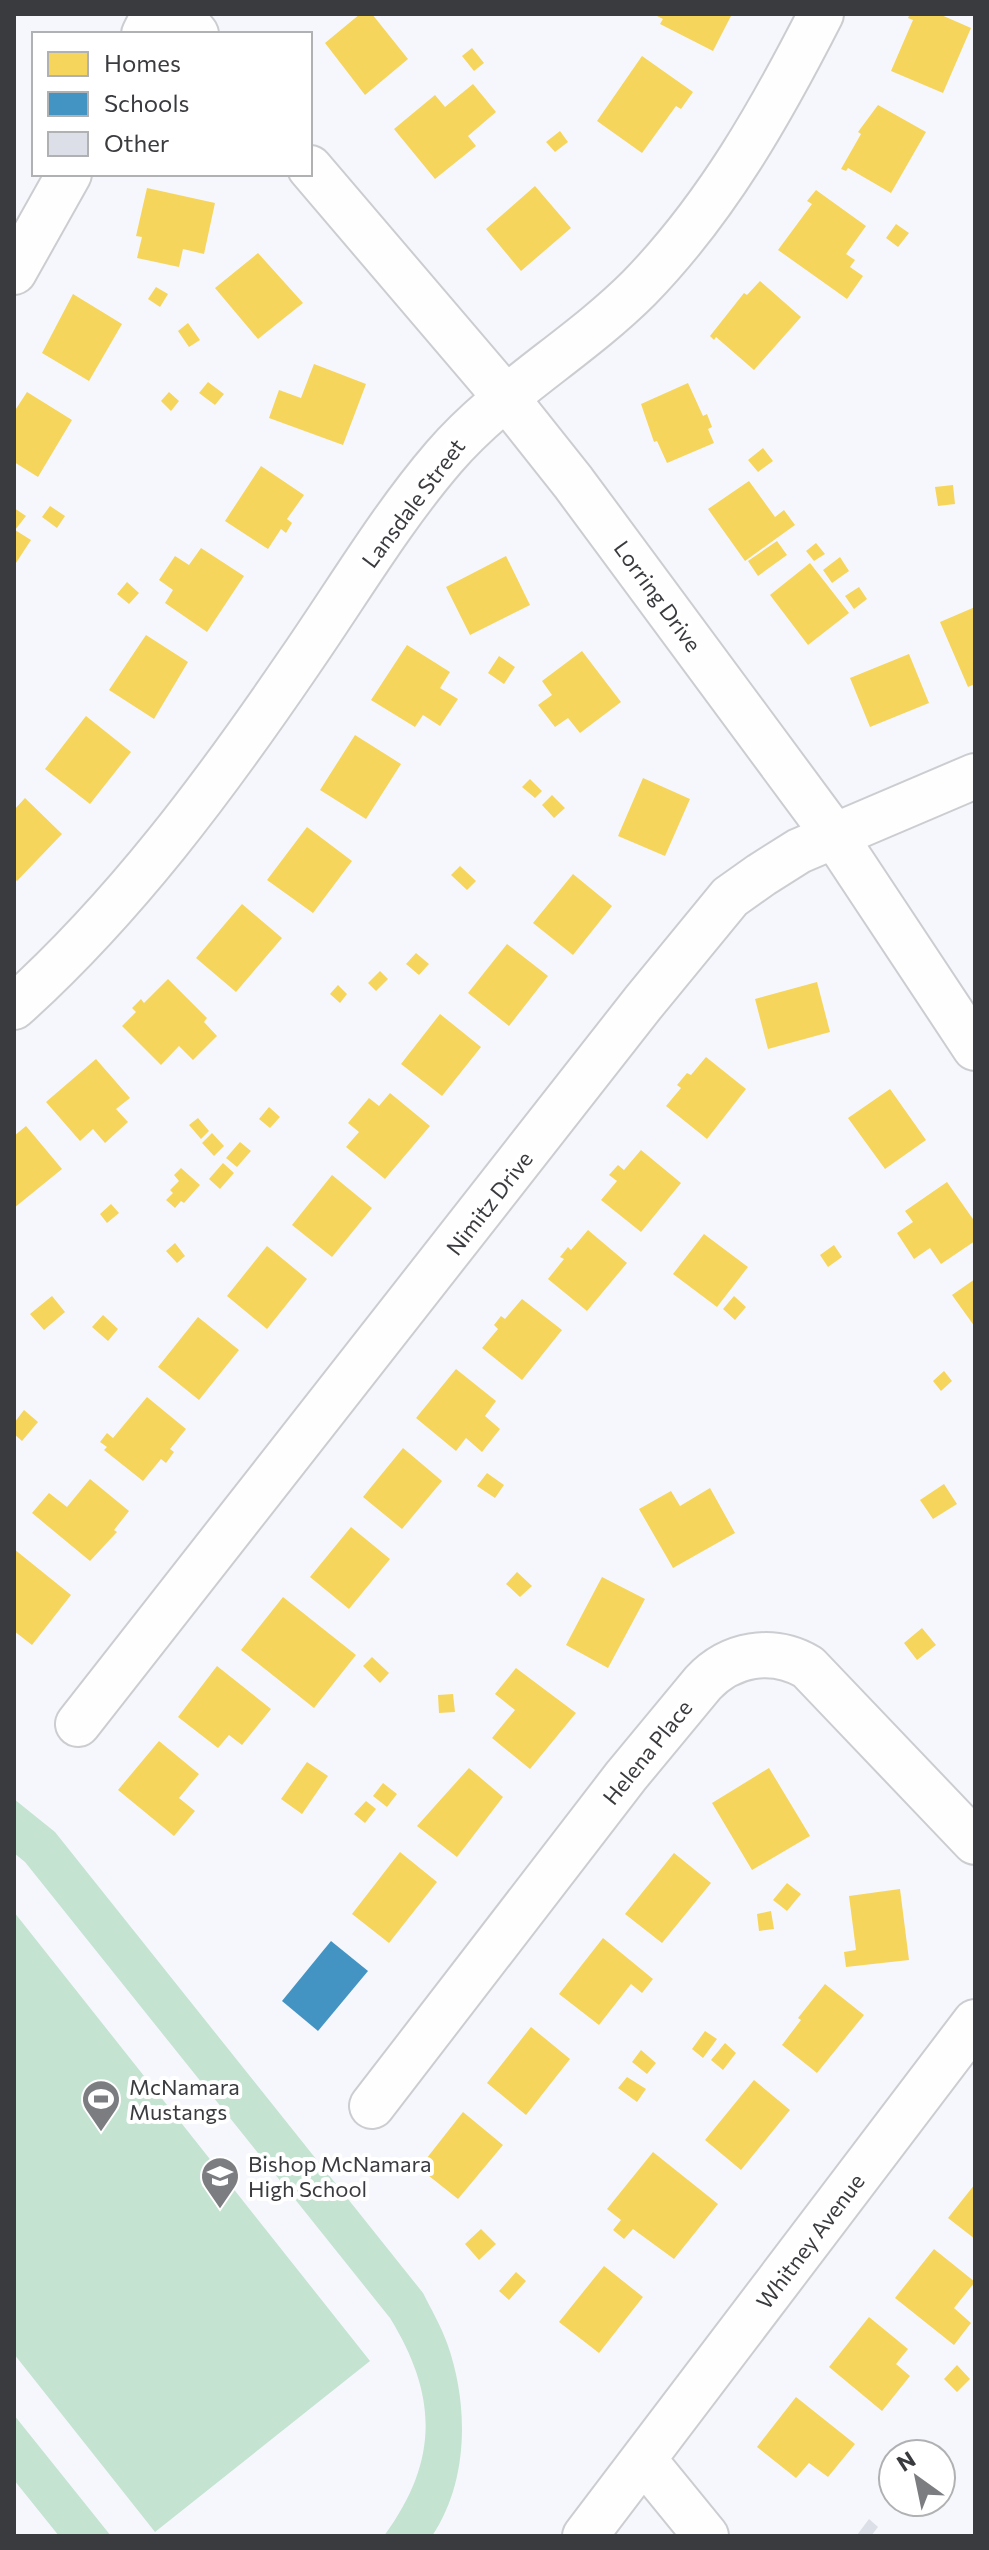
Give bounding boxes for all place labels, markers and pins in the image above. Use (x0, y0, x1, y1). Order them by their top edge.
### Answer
place label: McNamara Mustangs (129, 2073, 240, 2125)
sports icon: McNamara Mustangs (80, 2078, 122, 2133)
place label: Bishop McNamara High School (248, 2150, 432, 2202)
school or university icon: Bishop McNamara High School (199, 2155, 241, 2210)

